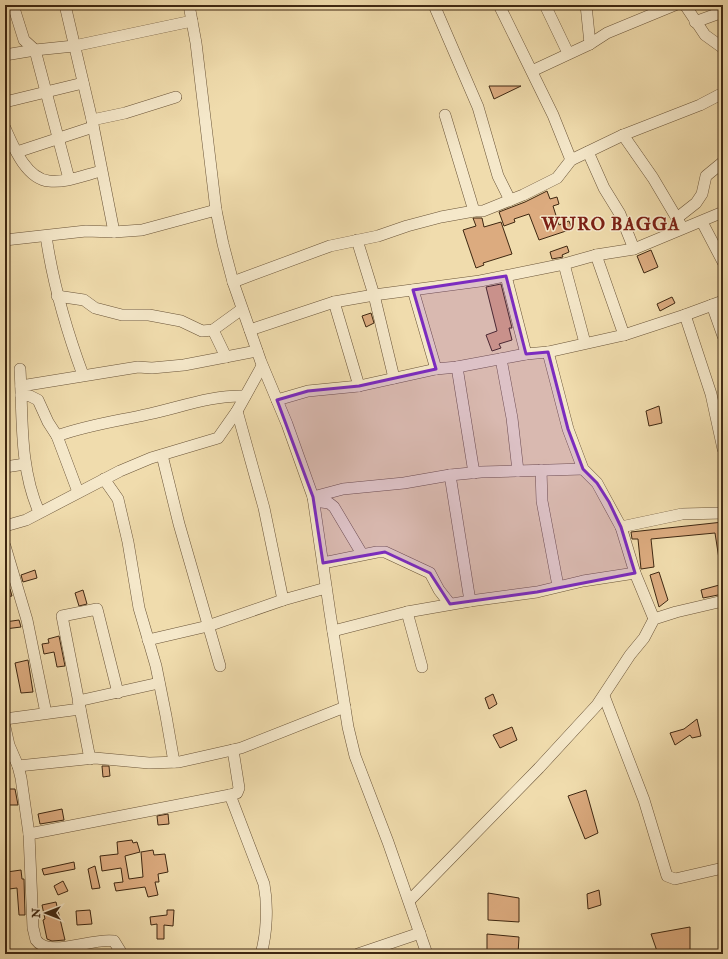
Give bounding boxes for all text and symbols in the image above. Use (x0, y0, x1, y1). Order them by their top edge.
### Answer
district label: WURO BAGGA (540, 213, 681, 236)
north arrow (26, 893, 66, 933)
text: N (30, 907, 43, 919)

